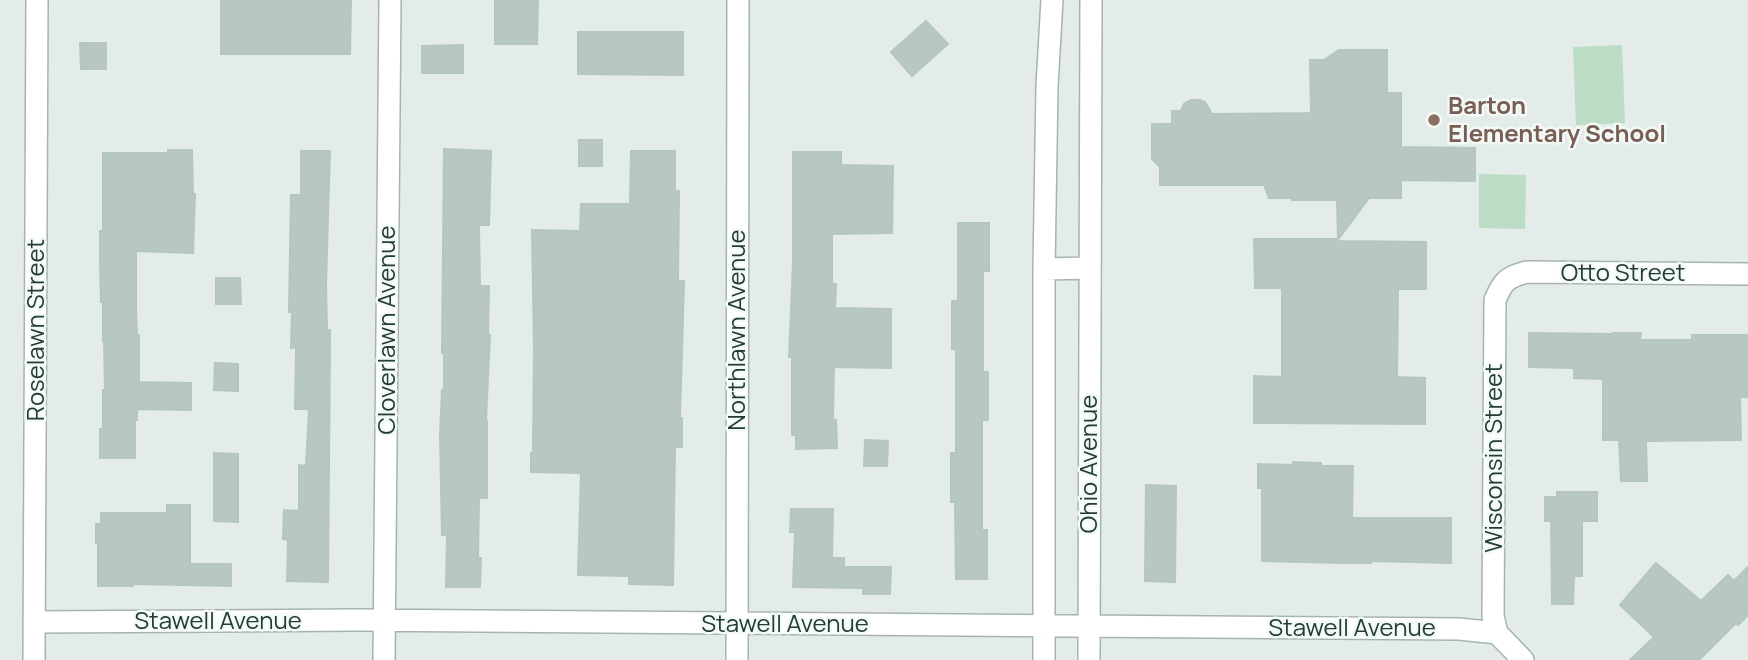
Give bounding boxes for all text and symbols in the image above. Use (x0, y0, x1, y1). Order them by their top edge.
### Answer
place label: Barton Elementary School (1448, 88, 1666, 149)
marker: Barton Elementary School (1426, 112, 1442, 128)
street label: Cloverlawn Avenue (369, 226, 402, 434)
street label: Northlawn Avenue (719, 229, 752, 431)
street label: Roselawn Street (18, 239, 51, 421)
street label: Otto Street (1561, 255, 1685, 288)
street label: Wisconsin Street (1476, 363, 1509, 553)
street label: Ohio Avenue (1071, 395, 1104, 533)
street label: Stawell Avenue (134, 603, 302, 636)
street label: Stawell Avenue (701, 606, 869, 639)
street label: Stawell Avenue (1268, 610, 1436, 643)

